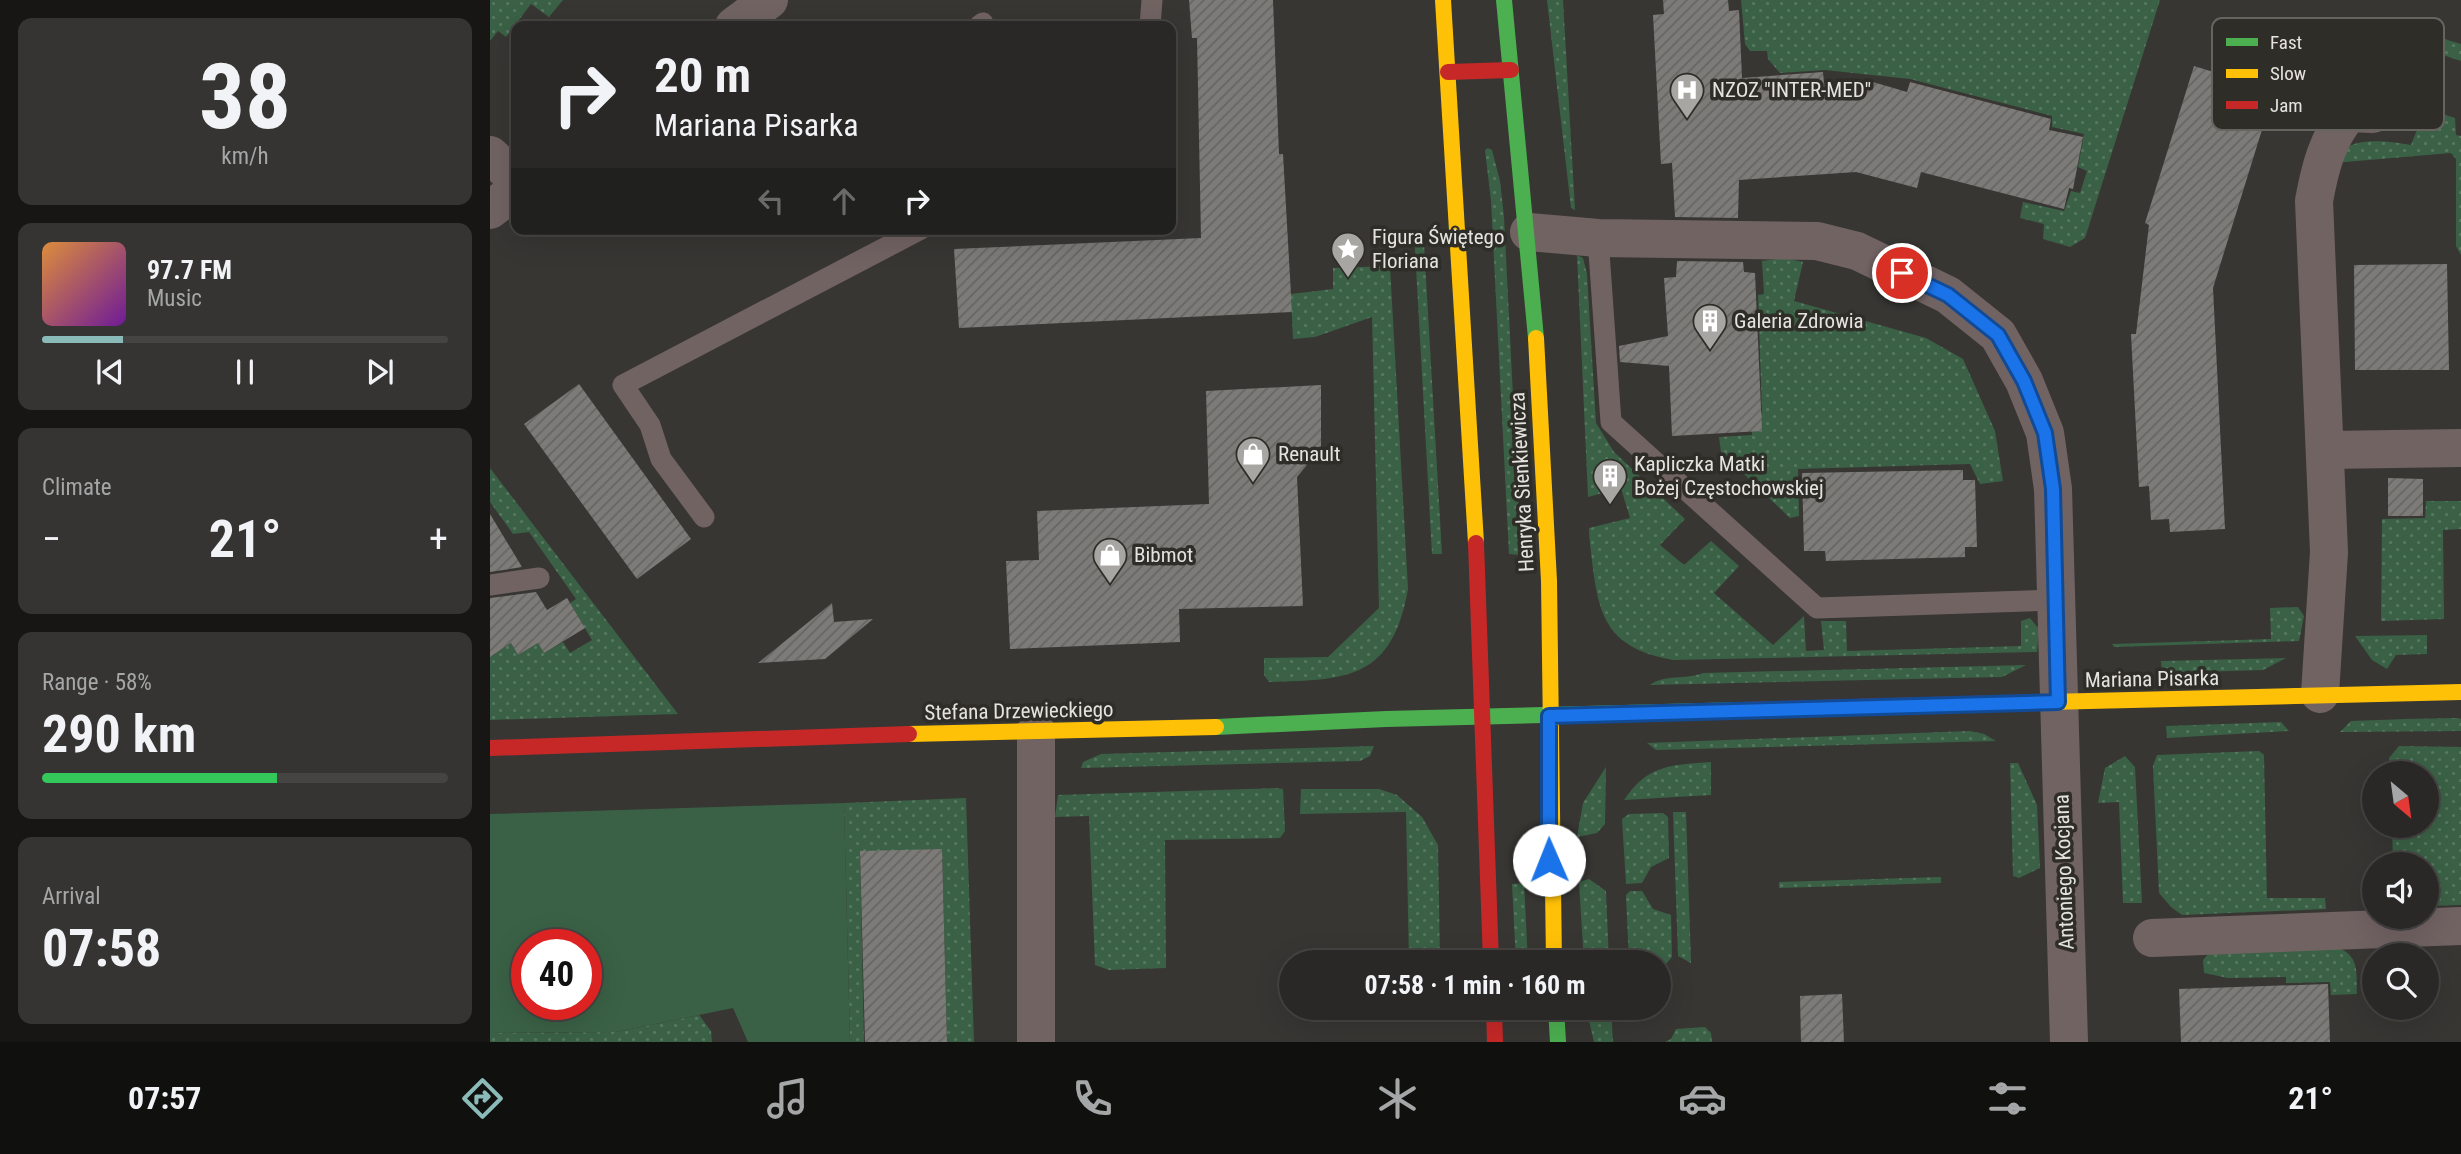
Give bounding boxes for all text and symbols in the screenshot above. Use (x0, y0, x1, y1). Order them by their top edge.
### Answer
legend (2212, 18, 2444, 130)
text: Fast (2270, 31, 2302, 54)
text: 38 (199, 44, 291, 150)
text: 20 m (654, 47, 751, 104)
icon: right (539, 49, 630, 140)
text: Slow (2270, 62, 2306, 85)
hospital icon: NZOZ "INTER-MED" (1668, 71, 1706, 120)
place label: NZOZ "INTER-MED" (1712, 78, 1871, 102)
text: Jam (2270, 94, 2303, 117)
text: Mariana Pisarka (654, 106, 859, 144)
text: km/h (221, 143, 269, 170)
icon: left (752, 182, 790, 220)
icon: ahead (825, 182, 863, 220)
icon: right (898, 182, 936, 220)
place label: Figura Świętego Floriana (1372, 225, 1504, 273)
place icon: Figura Świętego Floriana (1329, 230, 1367, 279)
pin (1872, 243, 1932, 303)
icon: arrive (1883, 254, 1921, 292)
text: 97.7 FM (147, 255, 232, 285)
text: Music (147, 285, 202, 312)
building icon: Galeria Zdrowia (1691, 302, 1729, 351)
place label: Galeria Zdrowia (1734, 309, 1864, 333)
icon: previous (91, 353, 129, 391)
icon: pause (226, 353, 264, 391)
icon: next (361, 353, 399, 391)
street label: Henryka Sienkiewicza (1505, 391, 1539, 573)
shop icon: Renault (1234, 435, 1272, 484)
place label: Renault (1278, 442, 1340, 466)
place label: Kapliczka Matki Bożej Częstochowskiej (1634, 452, 1824, 500)
building icon: Kapliczka Matki Bożej Częstochowskiej (1591, 457, 1629, 506)
text: Climate (42, 474, 112, 501)
text: 21° (209, 509, 281, 570)
text: − (42, 517, 61, 561)
text: + (429, 517, 448, 561)
shop icon: Bibmot (1091, 536, 1129, 585)
place label: Bibmot (1134, 543, 1193, 567)
street label: Mariana Pisarka (2085, 666, 2219, 692)
text: Range · 58% (42, 669, 152, 696)
street label: Stefana Drzewieckiego (924, 697, 1114, 725)
text: 290 km (42, 704, 196, 765)
north arrow (2362, 761, 2440, 838)
map controls (2362, 761, 2439, 1020)
street label: Antoniego Kocjana (2049, 794, 2079, 950)
position arrow (1512, 823, 1586, 897)
button: sound (2362, 852, 2439, 929)
text: Arrival (42, 883, 101, 910)
text: 07:58 (42, 918, 161, 979)
speed limit sign: 40 (511, 929, 602, 1020)
button: search (2362, 943, 2439, 1020)
text: 07:58 · 1 min · 160 m (1365, 970, 1585, 1000)
icon: directions (458, 1074, 507, 1123)
icon: music (763, 1074, 812, 1123)
icon: phone (1068, 1074, 1117, 1123)
icon: climate (1373, 1074, 1422, 1123)
icon: car (1678, 1074, 1727, 1123)
icon: filters (1983, 1074, 2032, 1123)
text: 07:57 (128, 1079, 201, 1117)
text: 21° (2288, 1079, 2333, 1117)

